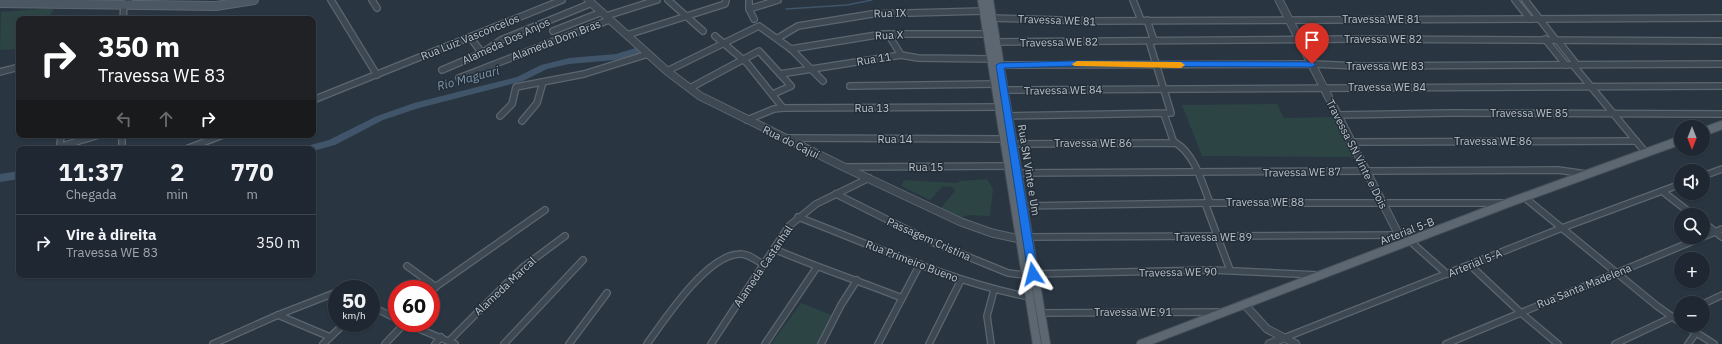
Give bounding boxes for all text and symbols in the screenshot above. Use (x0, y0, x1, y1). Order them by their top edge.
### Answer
street label: Rua IX (873, 5, 907, 21)
street label: Rua Luiz Vasconcelos (419, 11, 521, 63)
street label: Travessa WE 81 (1018, 12, 1097, 28)
street label: Travessa WE 81 (1342, 12, 1420, 26)
street label: Alameda Dos Anjos (460, 14, 552, 68)
street label: Alameda Dom Bras (509, 17, 603, 63)
pin (1295, 23, 1329, 64)
street label: Rua X (875, 27, 904, 42)
text: 350 m (98, 28, 180, 65)
icon: arrive (1301, 29, 1323, 51)
icon: right (32, 32, 84, 84)
street label: Travessa WE 82 (1344, 32, 1422, 46)
street label: Travessa WE 82 (1020, 34, 1098, 50)
street label: Rua 11 (856, 49, 893, 69)
street label: Travessa WE 83 (1346, 59, 1424, 73)
water label: Rio Maguari (435, 62, 502, 94)
text: Travessa WE 83 (98, 64, 226, 87)
street label: Travessa WE 84 (1348, 80, 1426, 94)
street label: Travessa WE 84 (1024, 82, 1103, 98)
street label: Travessa SN Vinte e Dois (1323, 97, 1391, 211)
street label: Rua 13 (855, 101, 889, 115)
street label: Travessa WE 85 (1490, 106, 1568, 120)
icon: left (113, 108, 135, 130)
icon: ahead (155, 108, 177, 130)
icon: right (197, 108, 219, 130)
north arrow (1674, 120, 1710, 156)
map controls (1674, 120, 1710, 332)
street label: Rua do Cajuí (760, 122, 822, 162)
street label: Rua SN Vinte e Um (1015, 123, 1043, 217)
street label: Rua 14 (878, 132, 913, 146)
street label: Travessa WE 86 (1454, 134, 1532, 148)
street label: Travessa WE 86 (1054, 136, 1132, 150)
text: 11:37 (58, 156, 124, 188)
text: 2 (170, 156, 184, 188)
text: 770 (230, 156, 274, 188)
street label: Rua 15 (909, 160, 943, 174)
street label: Travessa WE 87 (1263, 164, 1341, 180)
button: sound (1674, 164, 1710, 200)
text: Chegada (66, 186, 117, 203)
text: min (166, 186, 188, 203)
text: m (246, 186, 258, 203)
street label: Travessa WE 88 (1226, 195, 1304, 209)
button: search (1674, 208, 1710, 244)
street label: Passagem Cristina (885, 214, 973, 264)
street label: Arterial 5-B (1378, 214, 1436, 248)
street label: Alameda Castanhal (730, 222, 796, 310)
text: Vire à direita (66, 225, 156, 244)
street label: Travessa WE 89 (1174, 230, 1252, 244)
icon: right (32, 232, 54, 254)
text: 350 m (256, 233, 300, 252)
street label: Rua Primeiro Bueno (864, 237, 960, 285)
text: Travessa WE 83 (66, 244, 158, 261)
street label: Arterial 5-A (1446, 246, 1504, 280)
button: + (1674, 252, 1710, 288)
position arrow (1012, 253, 1054, 295)
street label: Alameda Marcal (471, 254, 539, 318)
street label: Rua Santa Madelena (1535, 261, 1634, 311)
street label: Travessa WE 90 (1139, 264, 1217, 280)
speed limit sign: 60 (388, 280, 440, 332)
text: 50 (342, 287, 366, 314)
button: − (1674, 296, 1710, 332)
street label: Travessa WE 91 (1094, 305, 1172, 319)
text: km/h (342, 309, 366, 322)

